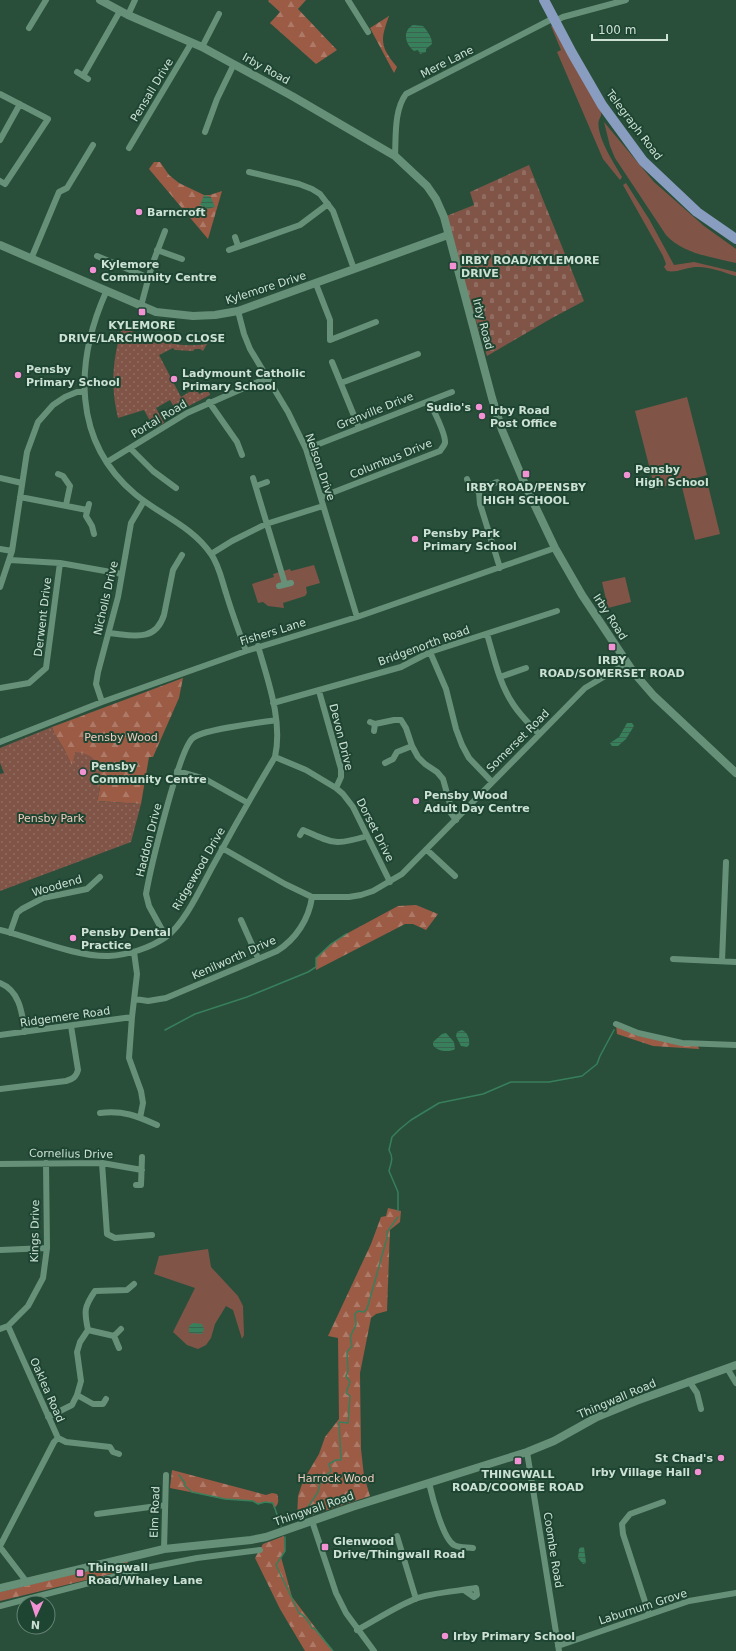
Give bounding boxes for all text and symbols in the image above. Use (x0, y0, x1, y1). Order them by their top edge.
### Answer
scale bar (592, 16, 667, 42)
text: 100 m (598, 23, 636, 37)
street label: Mere Lane (418, 43, 476, 81)
street label: Irby Road (240, 51, 292, 87)
street label: Pensall Drive (128, 56, 176, 124)
street label: Telegraph Road (603, 86, 665, 163)
place label: Barncroft (147, 206, 206, 219)
marker: Barncroft (134, 207, 144, 217)
place label: IRBY ROAD/KYLEMORE DRIVE (461, 254, 600, 280)
place label: Kylemore Community Centre (101, 258, 217, 284)
marker: IRBY ROAD/KYLEMORE DRIVE (448, 261, 458, 271)
marker: Kylemore Community Centre (88, 265, 98, 275)
street label: Kylemore Drive (224, 269, 308, 307)
street label: Irby Road (470, 297, 496, 351)
marker: KYLEMORE DRIVE/LARCHWOOD CLOSE (137, 307, 147, 317)
place label: KYLEMORE DRIVE/LARCHWOOD CLOSE (59, 319, 225, 345)
place label: Pensby Primary School (26, 363, 120, 389)
place label: Ladymount Catholic Primary School (182, 367, 305, 393)
marker: Pensby Primary School (13, 370, 23, 380)
marker: Ladymount Catholic Primary School (169, 374, 179, 384)
street label: Grenville Drive (335, 390, 416, 432)
street label: Portal Road (129, 397, 189, 441)
place label: Sudio's (426, 401, 471, 414)
marker: Sudio's (474, 402, 484, 412)
place label: Irby Road Post Office (490, 404, 557, 430)
marker: Irby Road Post Office (477, 411, 487, 421)
street label: Nelson Drive (302, 432, 338, 503)
street label: Columbus Drive (348, 436, 434, 481)
place label: Pensby High School (635, 463, 709, 489)
marker: IRBY ROAD/PENSBY HIGH SCHOOL (521, 469, 531, 479)
marker: Pensby High School (622, 470, 632, 480)
place label: IRBY ROAD/PENSBY HIGH SCHOOL (466, 481, 587, 507)
place label: Pensby Park Primary School (423, 527, 517, 553)
marker: Pensby Park Primary School (410, 534, 420, 544)
street label: Nicholls Drive (91, 559, 121, 636)
street label: Derwent Drive (32, 576, 54, 657)
street label: Irby Road (590, 592, 630, 642)
street label: Fishers Lane (238, 616, 308, 648)
street label: Bridgenorth Road (376, 623, 472, 669)
marker: IRBY ROAD/SOMERSET ROAD (607, 642, 617, 652)
place label: IRBY ROAD/SOMERSET ROAD (539, 654, 685, 680)
street label: Devon Drive (326, 702, 356, 772)
street label: Somerset Road (484, 707, 552, 775)
park label: Pensby Wood (84, 731, 158, 744)
place label: Pensby Community Centre (91, 760, 207, 786)
marker: Pensby Community Centre (78, 767, 88, 777)
place label: Pensby Wood Adult Day Centre (424, 789, 530, 815)
street label: Dorset Drive (353, 796, 397, 864)
marker: Pensby Wood Adult Day Centre (411, 796, 421, 806)
street label: Haddon Drive (134, 802, 164, 878)
park label: Pensby Park (18, 812, 85, 825)
street label: Ridgewood Drive (170, 825, 228, 913)
street label: Woodend (31, 873, 83, 899)
place label: Pensby Dental Practice (81, 926, 171, 952)
marker: Pensby Dental Practice (68, 933, 78, 943)
street label: Kenilworth Drive (190, 933, 278, 982)
street label: Ridgemere Road (19, 1004, 111, 1030)
street label: Cornelius Drive (29, 1147, 113, 1161)
street label: Kings Drive (28, 1199, 42, 1262)
street label: Oaklea Road (27, 1356, 67, 1424)
street label: Thingwall Road (575, 1377, 658, 1422)
place label: St Chad's (655, 1452, 713, 1465)
marker: St Chad's (716, 1453, 726, 1463)
marker: THINGWALL ROAD/COOMBE ROAD (513, 1456, 523, 1466)
place label: Irby Village Hall (591, 1466, 690, 1479)
marker: Irby Village Hall (693, 1467, 703, 1477)
place label: THINGWALL ROAD/COOMBE ROAD (452, 1468, 584, 1494)
park label: Harrock Wood (298, 1472, 374, 1485)
street label: Elm Road (148, 1486, 162, 1538)
street label: Thingwall Road (271, 1489, 356, 1529)
street label: Coombe Road (541, 1511, 565, 1589)
place label: Glenwood Drive/Thingwall Road (333, 1535, 465, 1561)
marker: Glenwood Drive/Thingwall Road (320, 1542, 330, 1552)
place label: Thingwall Road/Whaley Lane (88, 1561, 203, 1587)
marker: Thingwall Road/Whaley Lane (75, 1568, 85, 1578)
street label: Laburnum Grove (597, 1587, 689, 1627)
north arrow (16, 1595, 56, 1635)
text: N (31, 1618, 40, 1631)
place label: Irby Primary School (453, 1630, 575, 1643)
marker: Irby Primary School (440, 1631, 450, 1641)

